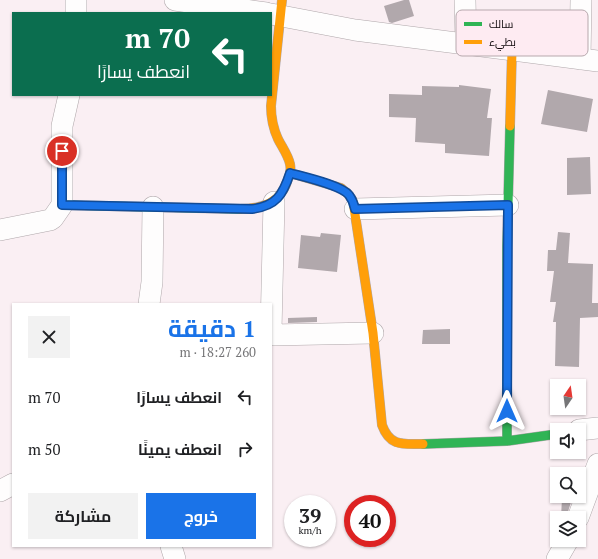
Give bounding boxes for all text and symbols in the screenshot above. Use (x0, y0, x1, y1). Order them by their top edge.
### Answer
legend (456, 10, 588, 56)
text: سالك (489, 17, 513, 31)
text: 70 m (125, 19, 190, 56)
icon: left (204, 28, 256, 80)
text: بطيء (489, 35, 516, 51)
text: انعطف يسارًا (97, 59, 190, 83)
pin (45, 134, 79, 168)
icon: arrive (51, 140, 73, 162)
text: 1 دقيقة (168, 312, 256, 344)
button: close (28, 316, 70, 358)
text: 260 m · 18:27 (179, 343, 256, 361)
north arrow (550, 379, 586, 415)
map controls (550, 379, 586, 547)
icon: left (234, 386, 256, 408)
text: 70 m (28, 387, 61, 407)
text: انعطف يسارًا (136, 387, 222, 407)
position arrow (486, 390, 528, 432)
button: sound (550, 423, 586, 459)
icon: right (234, 438, 256, 460)
text: 50 m (28, 439, 61, 459)
text: انعطف يمينًا (138, 439, 222, 459)
button: search (550, 467, 586, 503)
button: مشاركة (28, 493, 138, 539)
button: خروج (146, 493, 256, 539)
speed limit sign: 40 (344, 495, 396, 547)
text: 39 (299, 502, 321, 529)
button: layers (550, 511, 586, 547)
text: km/h (298, 524, 322, 537)

